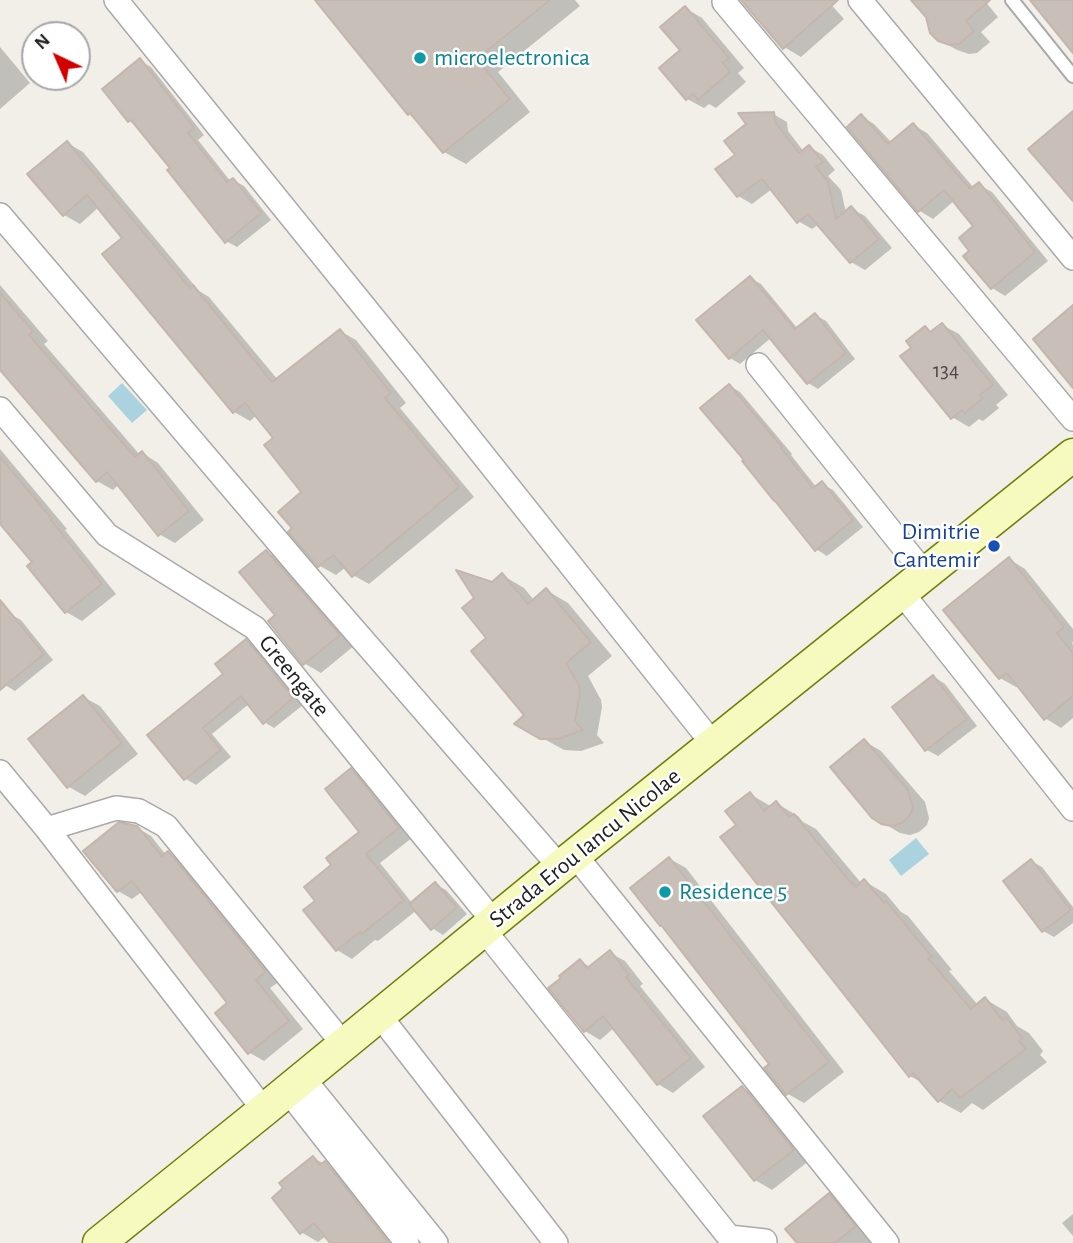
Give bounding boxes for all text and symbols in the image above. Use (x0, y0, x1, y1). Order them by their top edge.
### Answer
north arrow (21, 21, 91, 91)
text: N (31, 31, 54, 53)
place label: microelectronica (434, 44, 590, 72)
marker: microelectronica (412, 50, 428, 66)
house number: 134 (933, 358, 959, 384)
place label: Dimitrie Cantemir (893, 518, 980, 574)
marker: Dimitrie Cantemir (986, 538, 1002, 554)
street label: Greengate (252, 629, 336, 723)
street label: Strada Erou Iancu Nicolae (483, 762, 687, 934)
place label: Residence 5 (679, 878, 787, 906)
marker: Residence 5 (657, 884, 673, 900)

